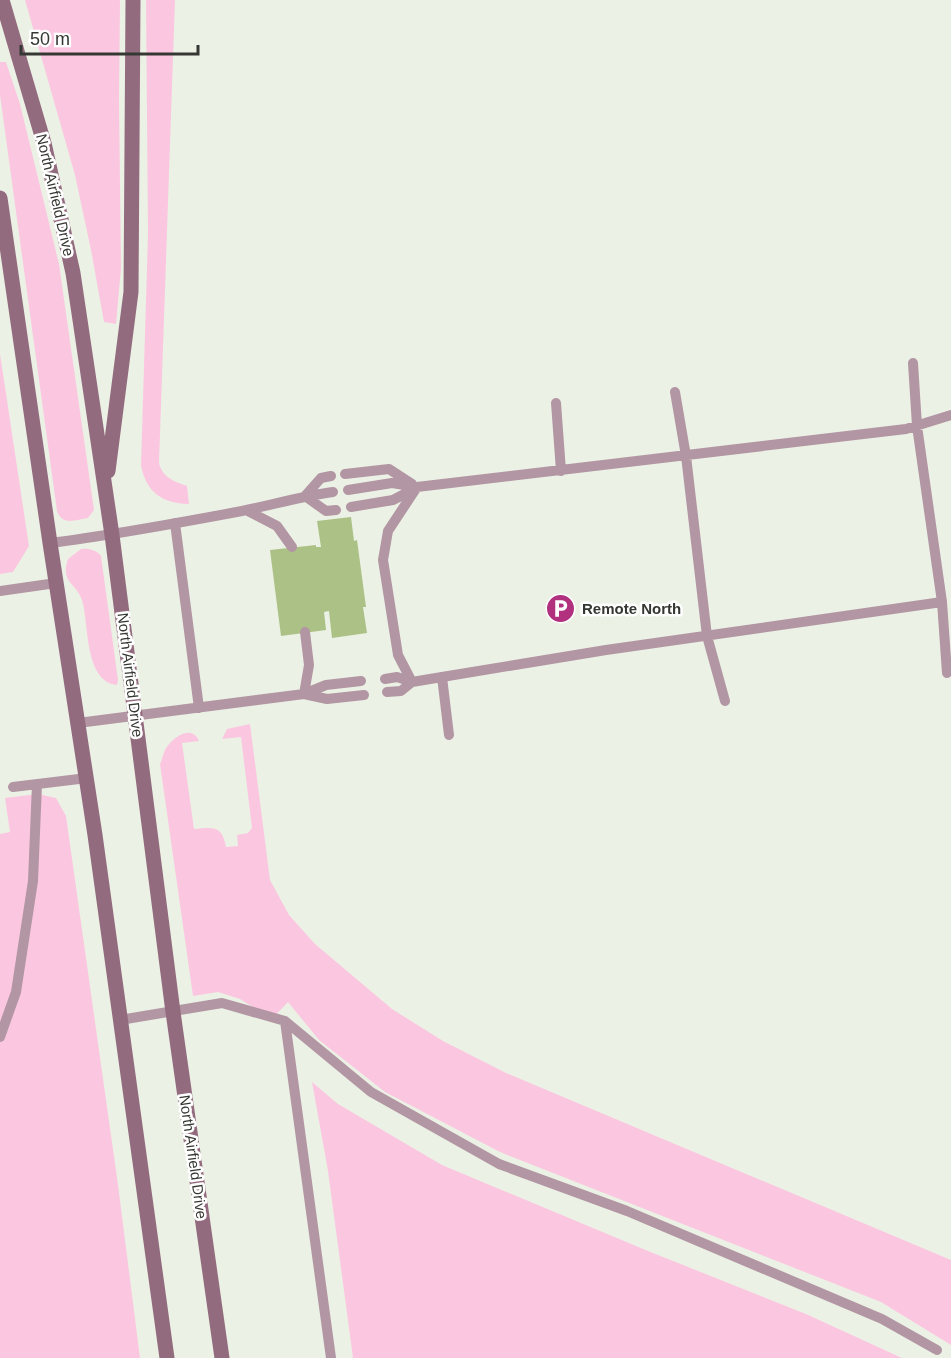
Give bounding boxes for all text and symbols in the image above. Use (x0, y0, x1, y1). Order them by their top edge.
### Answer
scale bar (21, 18, 198, 56)
text: 50 m (30, 29, 70, 49)
street label: North Airfield Drive (33, 132, 78, 258)
parking icon: Remote North (545, 593, 577, 625)
place label: Remote North (582, 600, 681, 617)
street label: North Airfield Drive (114, 612, 147, 738)
street label: North Airfield Drive (176, 1094, 211, 1220)

